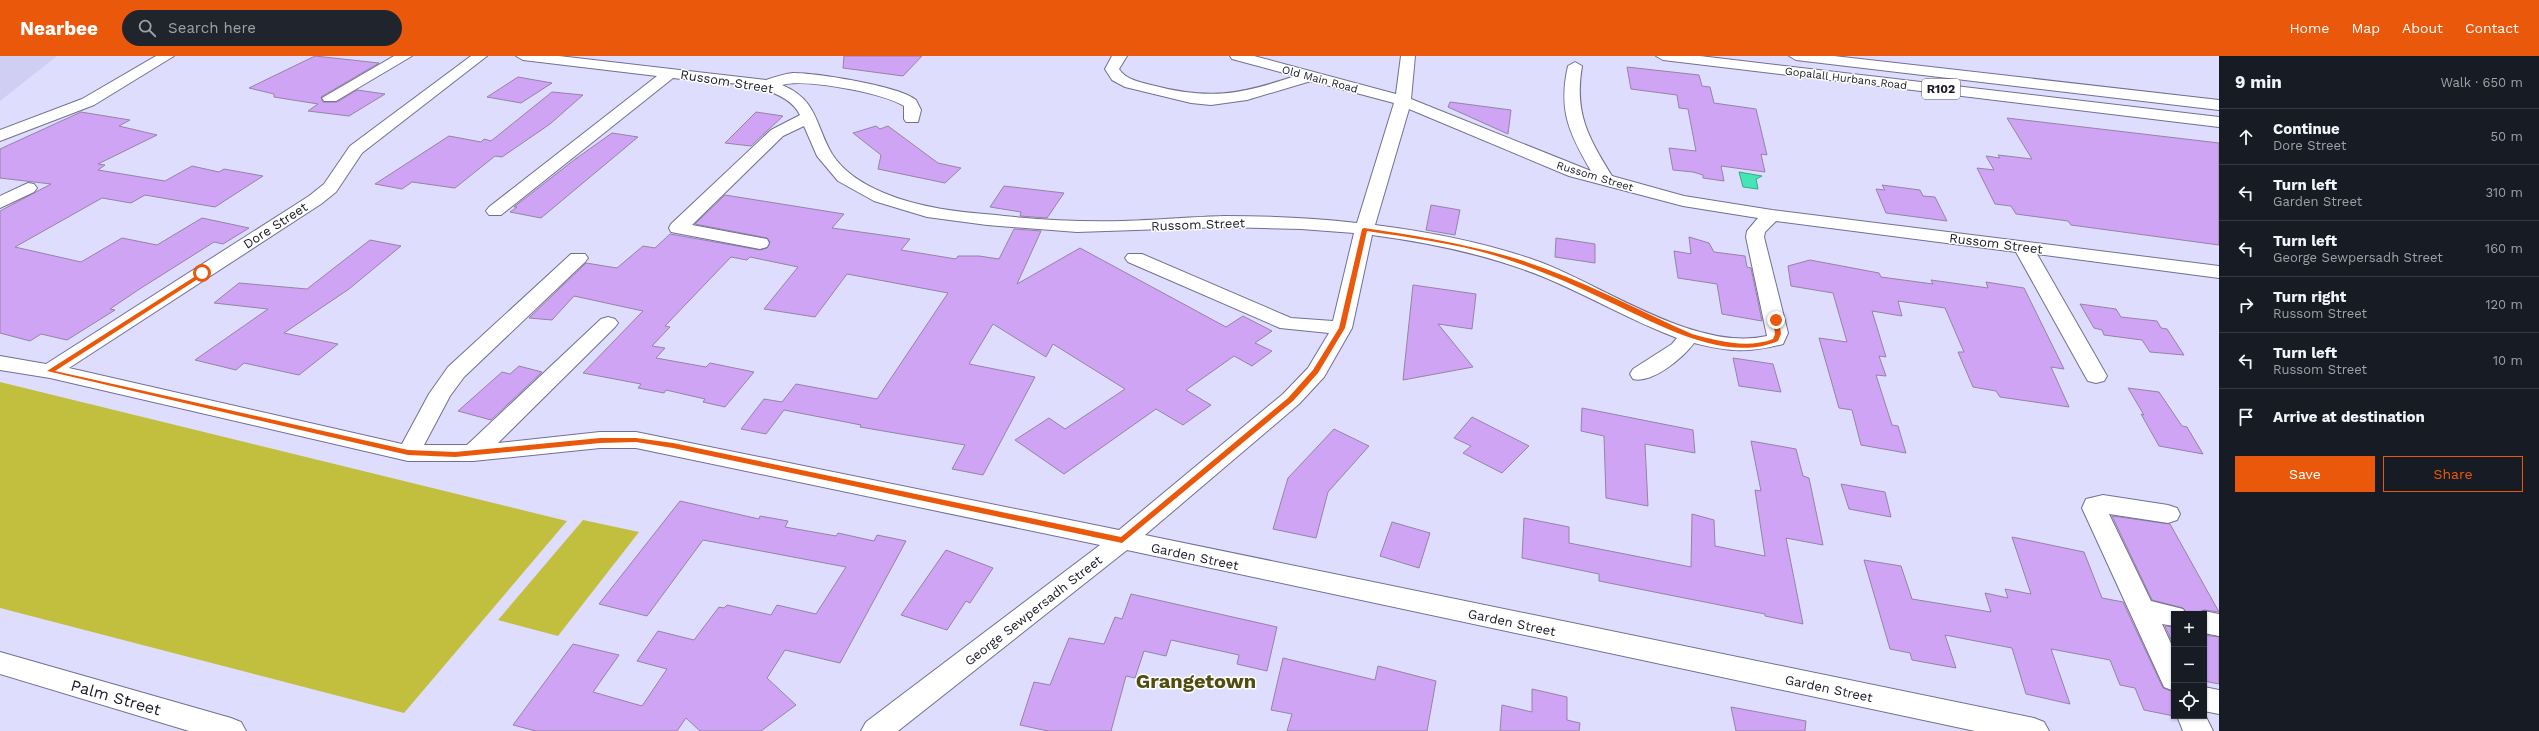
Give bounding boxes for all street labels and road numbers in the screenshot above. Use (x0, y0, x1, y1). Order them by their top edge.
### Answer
street label: Old Main Road (1280, 63, 1359, 96)
street label: Gopalall Hurbans Road (1784, 65, 1908, 92)
street label: Russom Street (679, 67, 775, 96)
road number: R102 (1922, 79, 1960, 99)
street label: Russom Street (1555, 159, 1635, 194)
street label: Dore Street (240, 199, 311, 252)
street label: Russom Street (1151, 215, 1246, 234)
street label: Russom Street (1948, 230, 2044, 257)
street label: Garden Street (1150, 540, 1241, 573)
street label: George Sewpersadh Street (962, 552, 1105, 669)
street label: Garden Street (1467, 606, 1558, 639)
street label: Garden Street (1784, 672, 1875, 705)
street label: Palm Street (69, 676, 163, 719)

